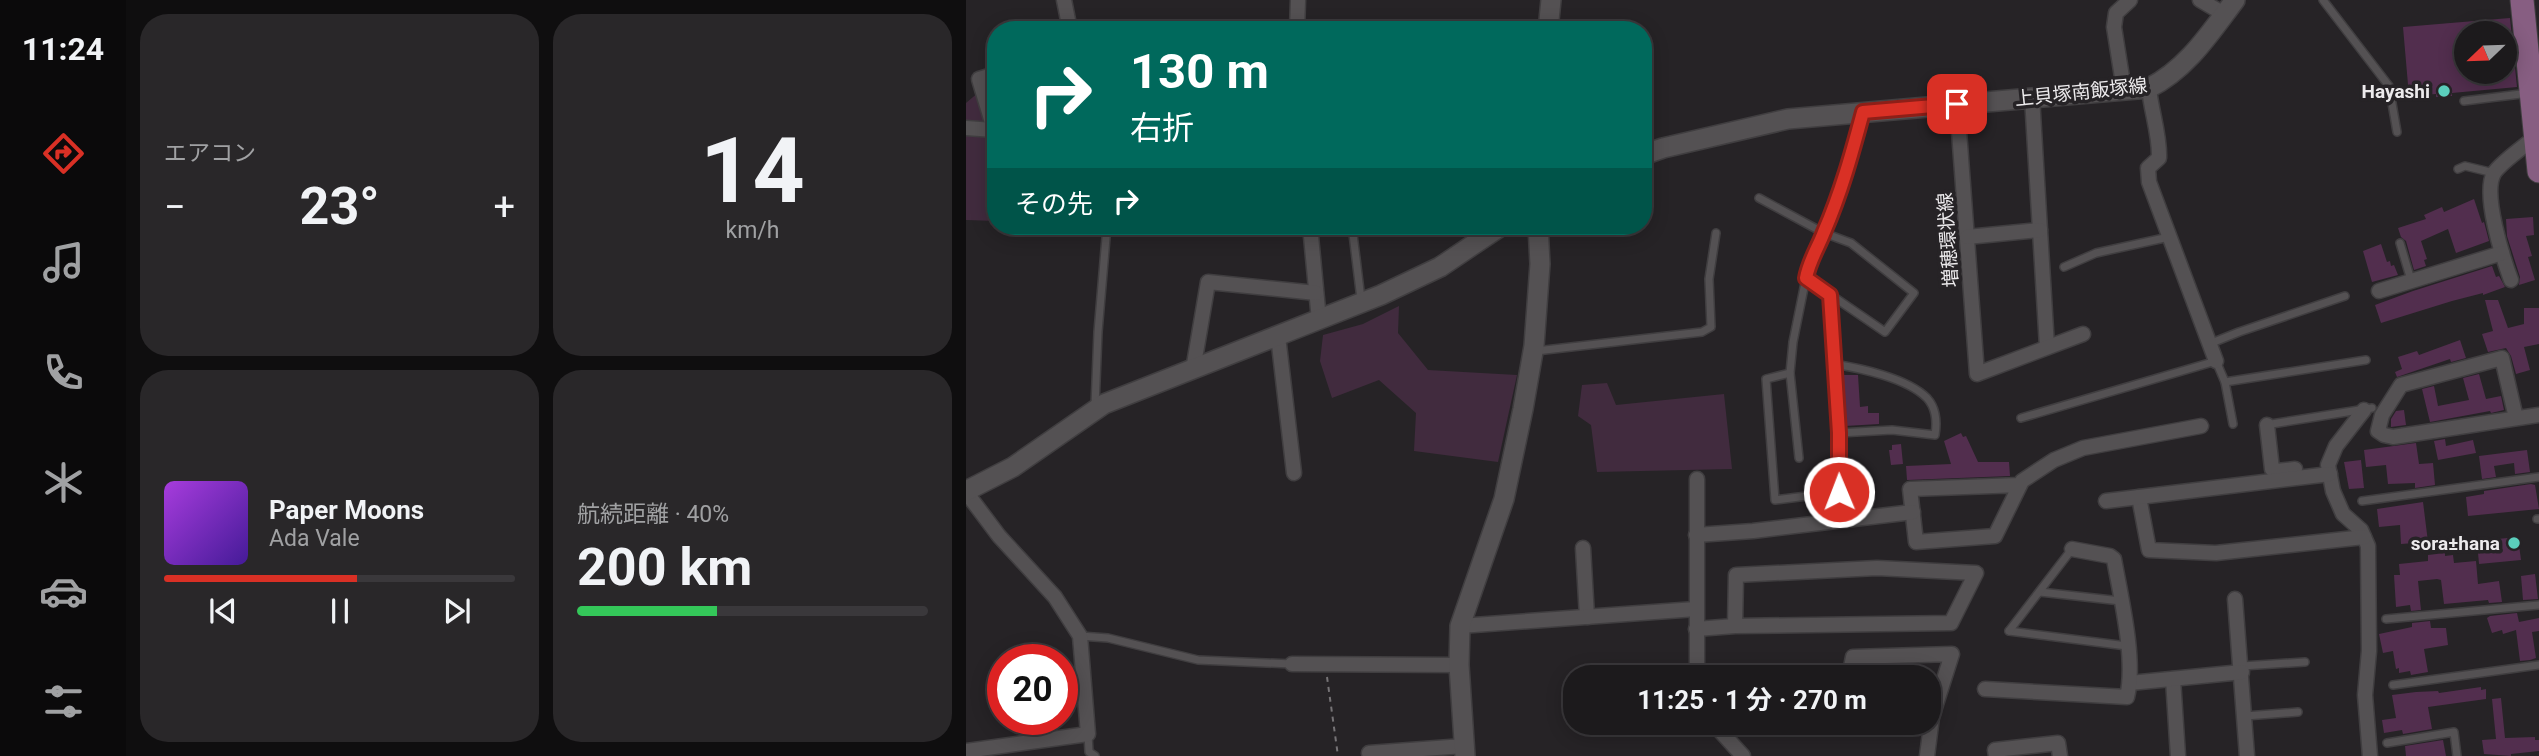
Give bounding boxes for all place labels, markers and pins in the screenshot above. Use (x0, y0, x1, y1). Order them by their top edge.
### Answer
pin (1927, 74, 1987, 134)
place label: Hayashi (2362, 80, 2430, 103)
marker: Hayashi (2436, 83, 2452, 99)
place label: sora±hana (2411, 532, 2500, 555)
marker: sora±hana (2506, 535, 2522, 551)

